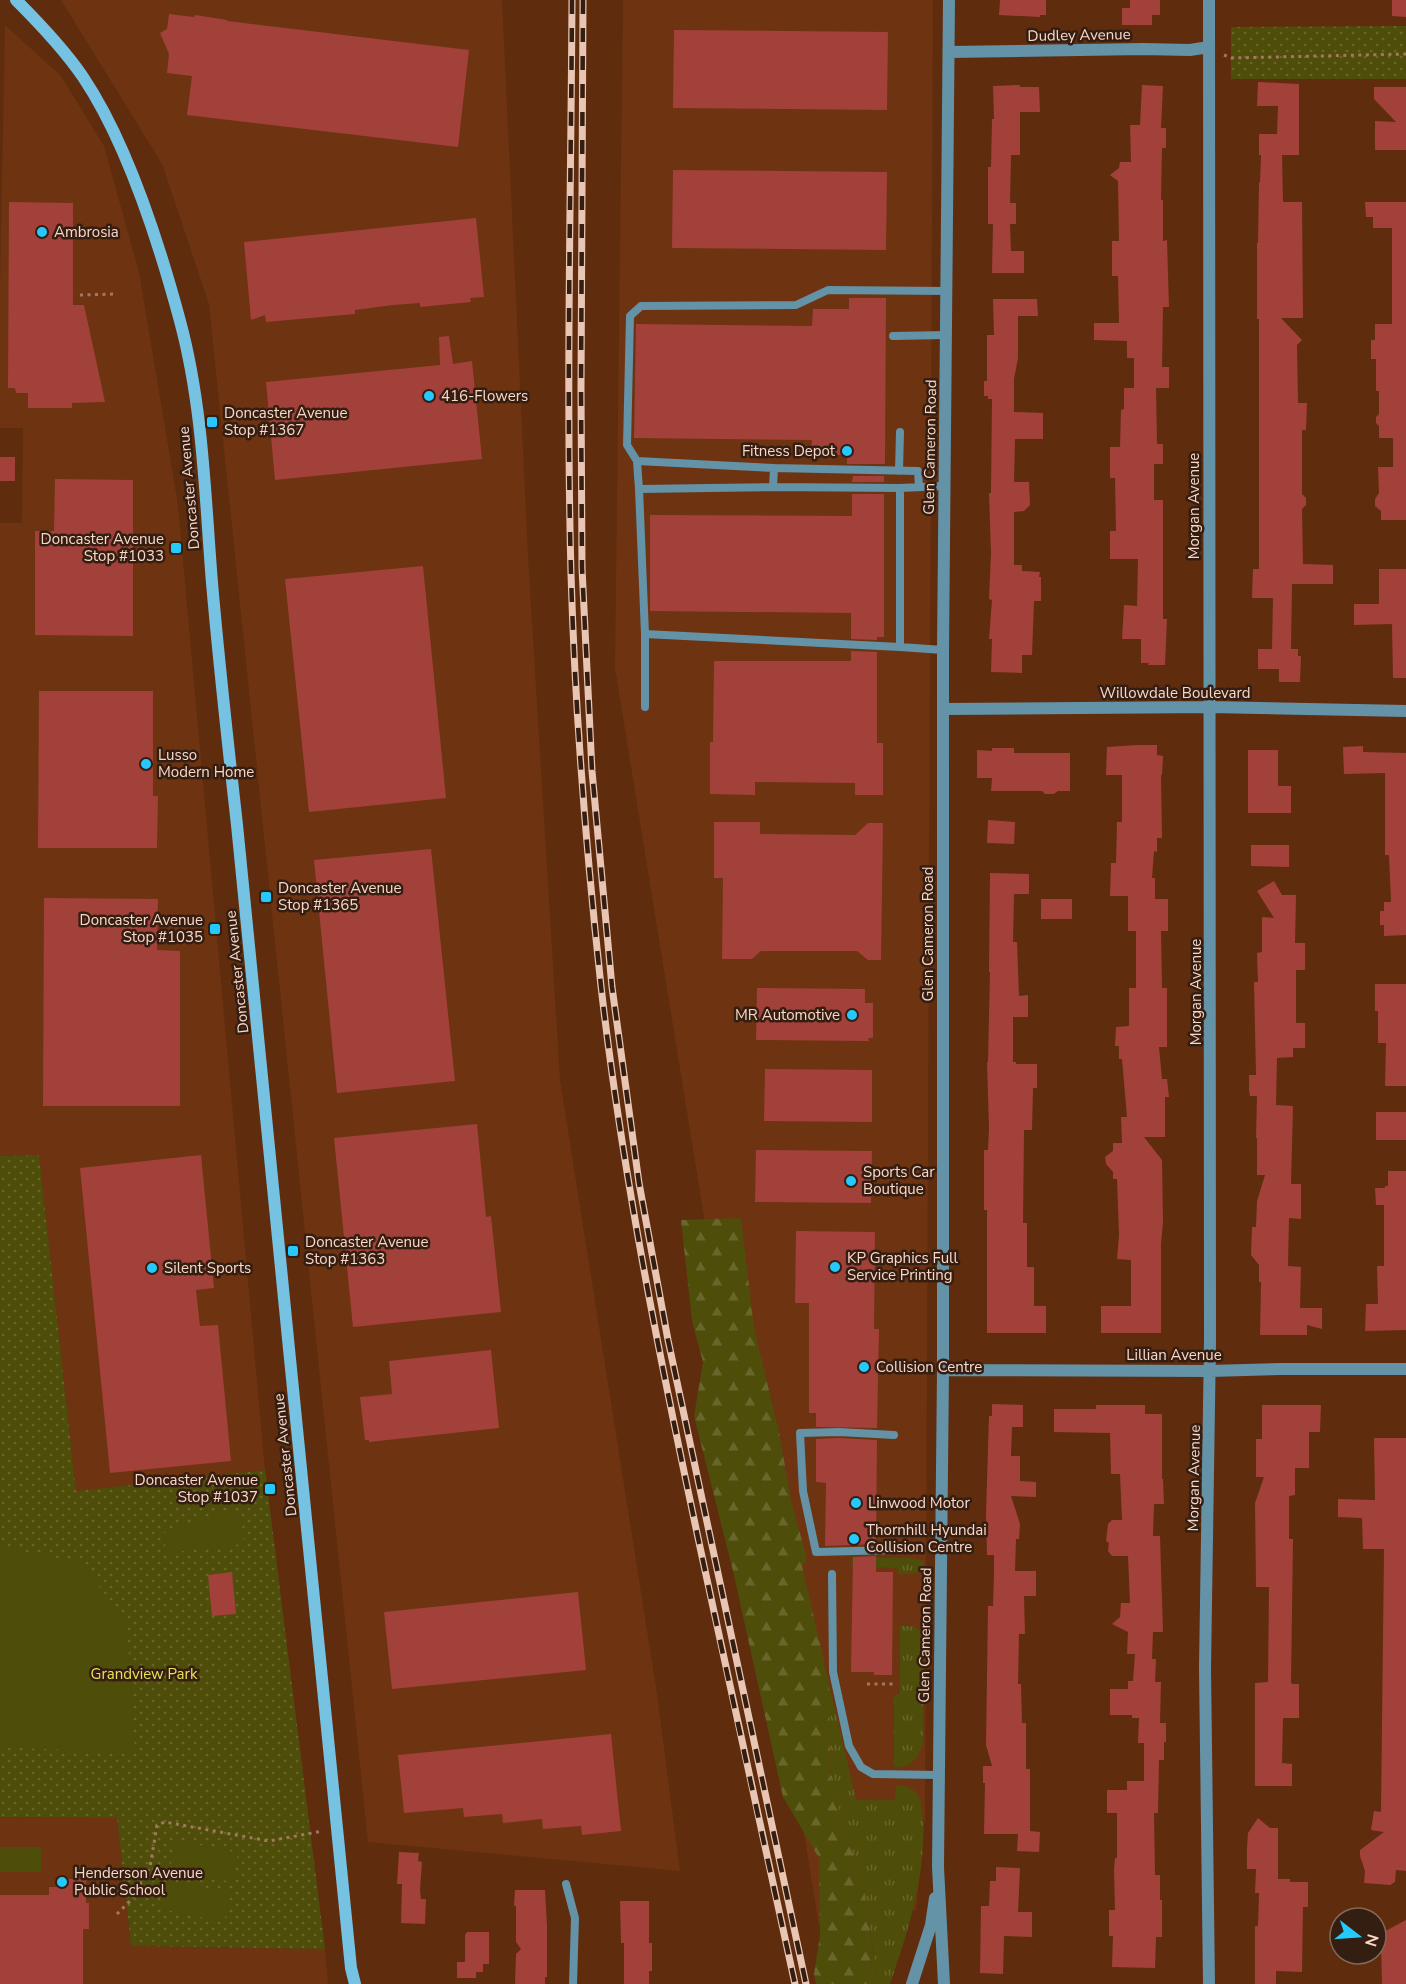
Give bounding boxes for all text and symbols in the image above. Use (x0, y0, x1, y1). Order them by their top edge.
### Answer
street label: Dudley Avenue (1027, 24, 1131, 46)
place label: Ambrosia (54, 222, 119, 242)
marker: Ambrosia (35, 225, 49, 239)
street label: Glen Cameron Road (919, 379, 941, 515)
place label: 416-Flowers (441, 386, 528, 406)
marker: 416-Flowers (422, 389, 436, 403)
place label: Doncaster Avenue Stop #1367 (224, 403, 347, 440)
marker: Doncaster Avenue Stop #1367 (205, 415, 219, 429)
street label: Doncaster Avenue (174, 426, 204, 550)
place label: Fitness Depot (742, 441, 836, 461)
marker: Fitness Depot (840, 444, 854, 458)
street label: Morgan Avenue (1184, 453, 1204, 559)
place label: Doncaster Avenue Stop #1033 (41, 529, 164, 566)
marker: Doncaster Avenue Stop #1033 (169, 541, 183, 555)
street label: Willowdale Boulevard (1099, 683, 1251, 703)
place label: Lusso Modern Home (158, 745, 254, 782)
marker: Lusso Modern Home (139, 757, 153, 771)
street label: Glen Cameron Road (918, 866, 938, 1002)
place label: Doncaster Avenue Stop #1365 (278, 878, 401, 915)
marker: Doncaster Avenue Stop #1365 (259, 890, 273, 904)
place label: Doncaster Avenue Stop #1035 (80, 910, 203, 947)
street label: Doncaster Avenue (221, 910, 253, 1034)
marker: Doncaster Avenue Stop #1035 (208, 922, 222, 936)
street label: Morgan Avenue (1186, 939, 1206, 1045)
place label: MR Automotive (735, 1005, 840, 1025)
marker: MR Automotive (845, 1008, 859, 1022)
place label: Sports Car Boutique (863, 1162, 935, 1199)
marker: Sports Car Boutique (844, 1174, 858, 1188)
place label: Doncaster Avenue Stop #1363 (305, 1232, 428, 1269)
marker: Doncaster Avenue Stop #1363 (286, 1244, 300, 1258)
place label: KP Graphics Full Service Printing (847, 1248, 959, 1285)
place label: Silent Sports (164, 1258, 251, 1278)
marker: KP Graphics Full Service Printing (828, 1260, 842, 1274)
marker: Silent Sports (145, 1261, 159, 1275)
street label: Lillian Avenue (1126, 1345, 1222, 1365)
place label: Collision Centre (876, 1357, 982, 1377)
marker: Collision Centre (857, 1360, 871, 1374)
street label: Doncaster Avenue (269, 1393, 301, 1517)
street label: Morgan Avenue (1183, 1425, 1205, 1531)
place label: Doncaster Avenue Stop #1037 (135, 1470, 258, 1507)
marker: Doncaster Avenue Stop #1037 (263, 1482, 277, 1496)
place label: Linwood Motor (868, 1493, 970, 1513)
marker: Linwood Motor (849, 1496, 863, 1510)
place label: Thornhill Hyundai Collision Centre (866, 1520, 987, 1557)
marker: Thornhill Hyundai Collision Centre (847, 1532, 861, 1546)
street label: Glen Cameron Road (914, 1567, 936, 1703)
park label: Grandview Park (91, 1664, 198, 1684)
place label: Henderson Avenue Public School (74, 1863, 203, 1900)
marker: Henderson Avenue Public School (55, 1875, 69, 1889)
north arrow (1328, 1906, 1388, 1966)
text: N (1359, 1931, 1384, 1949)

